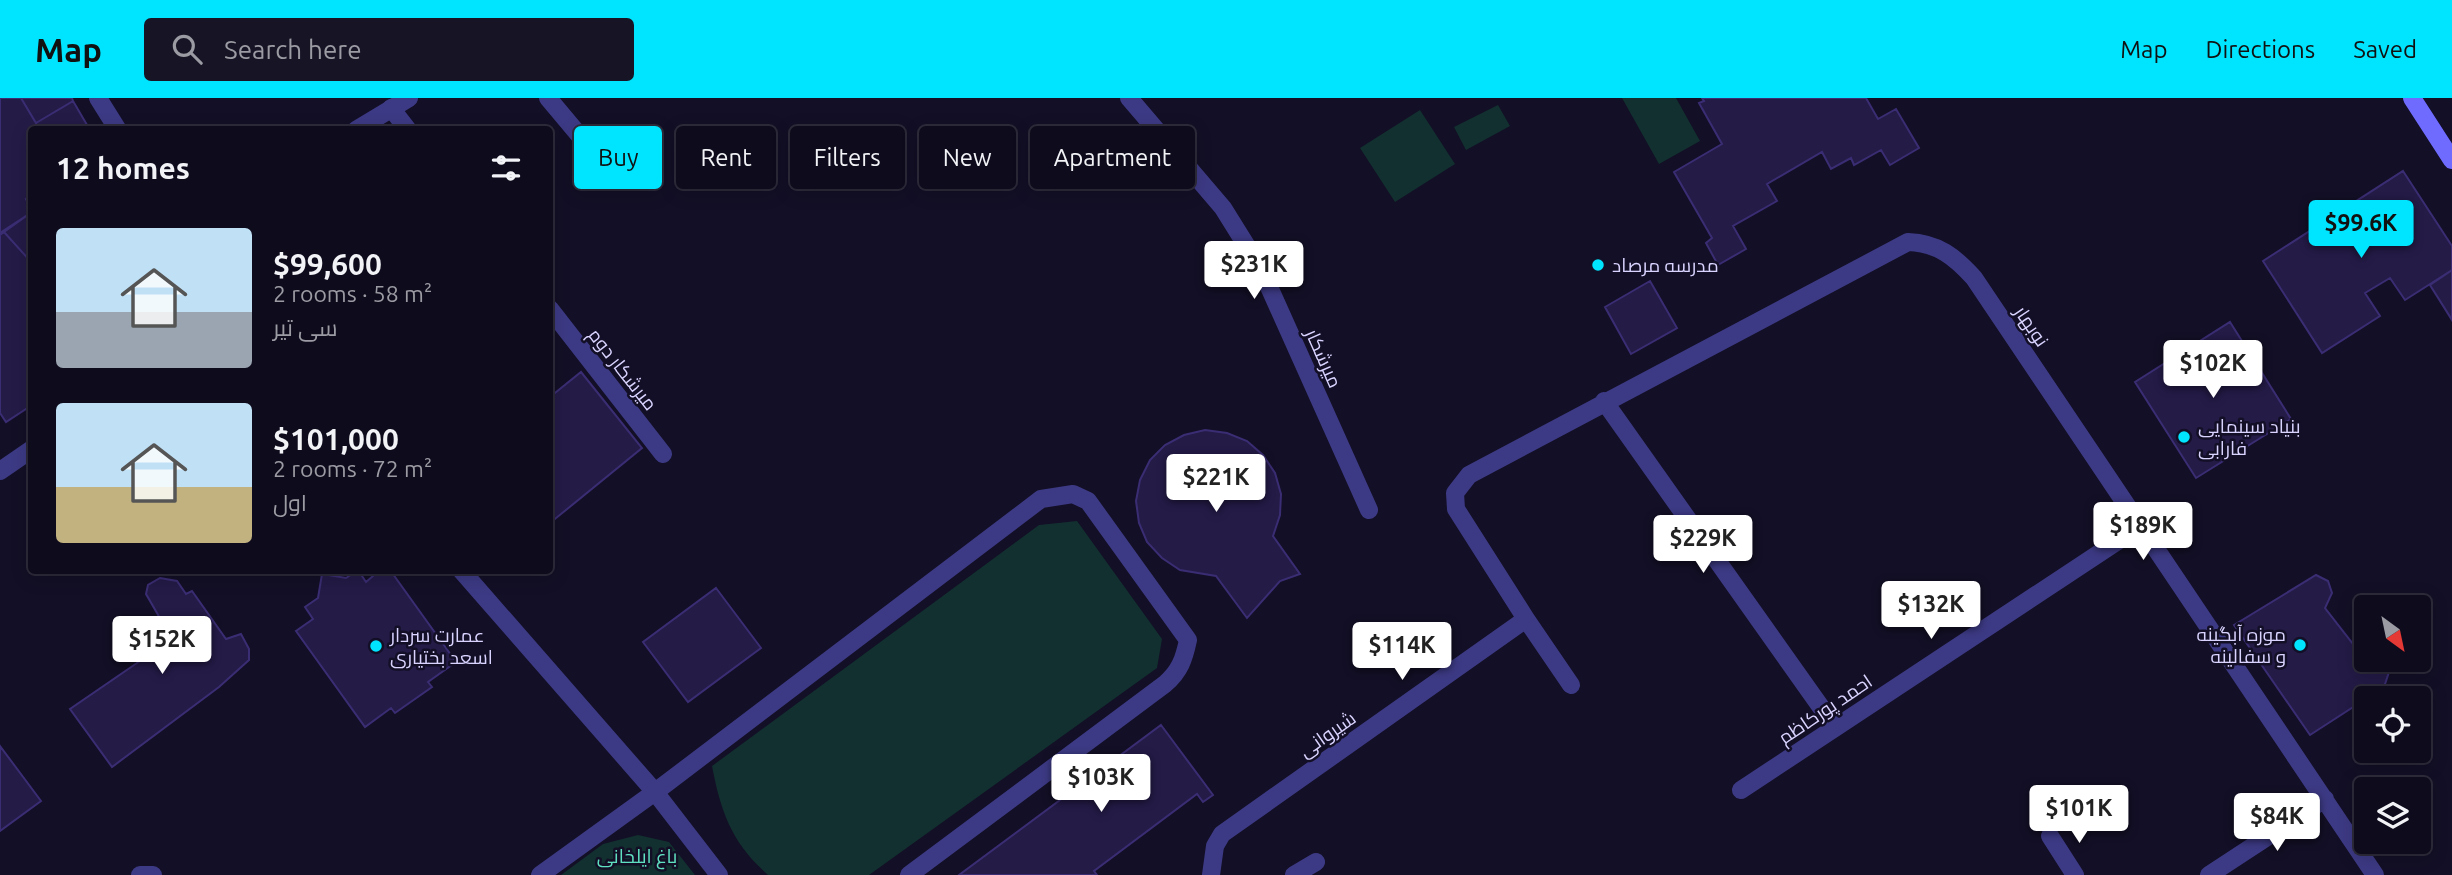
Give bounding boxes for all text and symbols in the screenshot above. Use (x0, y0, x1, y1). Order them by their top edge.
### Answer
search box (144, 18, 634, 81)
icon: search (168, 30, 206, 68)
text: Map (35, 31, 102, 68)
text: Search here (224, 35, 362, 64)
text: Map (2120, 36, 2167, 63)
text: Directions (2205, 36, 2315, 63)
text: Saved (2353, 36, 2417, 63)
chip: Buy (574, 126, 662, 189)
chip: Rent (676, 126, 776, 189)
chip: Filters (790, 126, 905, 189)
chip: New (919, 126, 1016, 189)
chip: Apartment (1030, 126, 1195, 189)
icon: filters (487, 149, 525, 187)
text: 12 homes (56, 151, 190, 185)
pin: $99.6K (2304, 200, 2418, 260)
text: $99.6K (2325, 210, 2397, 235)
pin: $231K (1205, 242, 1303, 301)
text: $99,600 (273, 247, 382, 281)
text: $231K (1220, 251, 1288, 276)
place label: مدرسه مرصاد (1612, 254, 1719, 277)
icon: home (112, 256, 196, 340)
marker: مدرسه مرصاد (1590, 257, 1606, 273)
text: 2 rooms · 58 m² (273, 281, 432, 306)
street label: نوبهار (2009, 301, 2054, 351)
text: سی تیر (273, 315, 337, 340)
street label: میرشکار دوم (582, 324, 662, 416)
street label: میرشکار (1300, 324, 1347, 391)
pin: $102K (2164, 341, 2262, 400)
text: $102K (2179, 350, 2247, 375)
place label: بنیاد سینمایی فارابی (2198, 415, 2301, 460)
text: $101,000 (273, 422, 399, 456)
marker: بنیاد سینمایی فارابی (2176, 429, 2192, 445)
icon: home (112, 431, 196, 515)
pin: $221K (1167, 454, 1265, 514)
text: 2 rooms · 72 m² (273, 456, 432, 481)
text: $221K (1182, 464, 1250, 489)
text: اول (273, 490, 307, 515)
pin: $189K (2094, 503, 2192, 562)
text: $189K (2109, 512, 2177, 537)
pin: $229K (1654, 516, 1752, 575)
text: $229K (1669, 525, 1737, 550)
pin: $132K (1882, 582, 1980, 641)
text: $132K (1897, 591, 1965, 616)
north arrow (2354, 595, 2431, 672)
map controls (2354, 595, 2431, 854)
pin: $152K (113, 616, 211, 676)
pin: $114K (1353, 622, 1451, 682)
place label: موزه آبگینه و سفالینه (2197, 623, 2286, 668)
place label: عمارت سردار اسعد بختیاری (389, 624, 493, 669)
text: $152K (128, 626, 196, 651)
text: $114K (1368, 632, 1436, 657)
marker: موزه آبگینه و سفالینه (2292, 637, 2308, 653)
marker: عمارت سردار اسعد بختیاری (368, 638, 384, 654)
street label: احمد پورکاظم (1774, 670, 1878, 751)
button: locate (2354, 686, 2431, 763)
street label: شیروانی (1294, 707, 1360, 762)
pin: $103K (1052, 754, 1150, 814)
text: $103K (1067, 764, 1135, 789)
button: layers (2354, 777, 2431, 854)
pin: $101K (2030, 786, 2128, 845)
pin: $84K (2236, 794, 2318, 853)
text: $101K (2045, 795, 2113, 820)
text: $84K (2250, 803, 2304, 828)
park label: باغ ایلخانی (597, 845, 677, 870)

